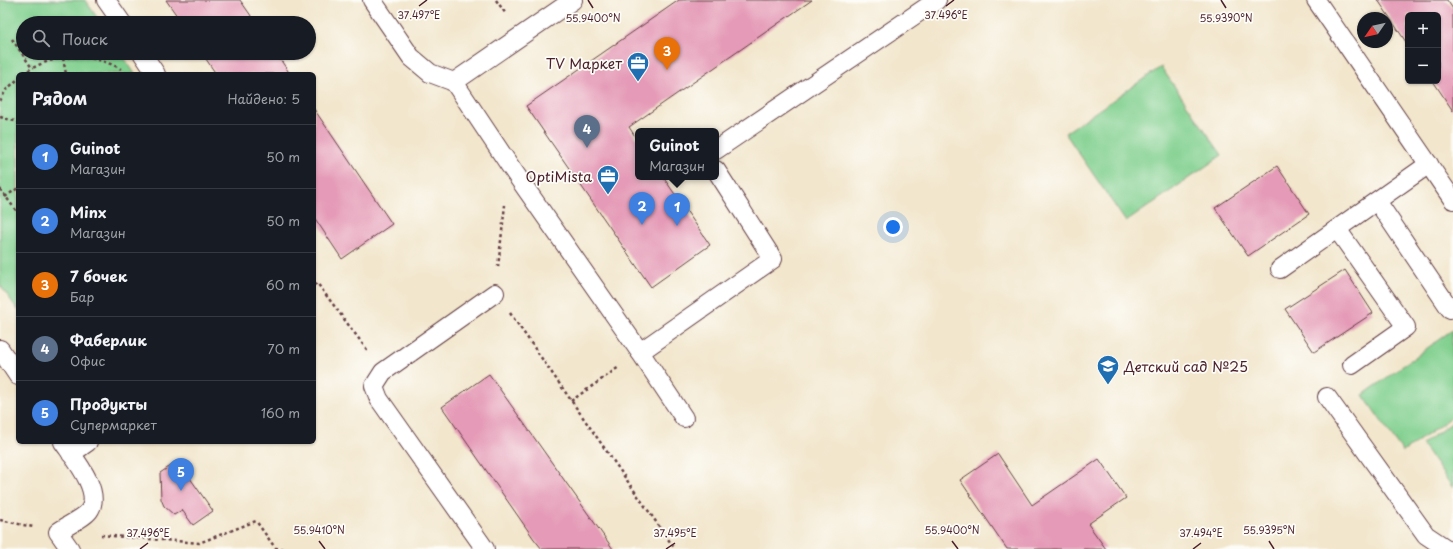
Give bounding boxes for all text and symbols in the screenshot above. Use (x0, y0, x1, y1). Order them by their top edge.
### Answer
text: 37.497°E (398, 7, 440, 22)
text: 37.496°E (924, 7, 968, 22)
text: 55.9400°N (565, 10, 621, 25)
text: 55.9390°N (1199, 10, 1253, 25)
north arrow (1357, 12, 1393, 48)
map controls (1405, 12, 1441, 84)
button: + (1405, 12, 1441, 48)
search box (16, 16, 316, 60)
icon: search (30, 27, 52, 49)
text: Поиск (62, 27, 108, 50)
pin: 3 (654, 37, 680, 70)
button: − (1405, 48, 1441, 84)
office icon: TV Маркет (625, 50, 651, 83)
place label: TV Маркет (546, 53, 622, 74)
text: Рядом (32, 85, 87, 111)
text: Найдено: 5 (228, 89, 300, 108)
pin: 4 (574, 115, 600, 148)
popup (635, 128, 719, 180)
text: Guinot (649, 133, 700, 156)
text: Guinot (70, 136, 120, 159)
text: 1 (42, 147, 48, 166)
text: 50 m (266, 147, 300, 166)
text: Магазин (649, 156, 705, 175)
text: Магазин (70, 159, 126, 178)
office icon: OptiMista (595, 163, 621, 196)
place label: OptiMista (525, 166, 592, 187)
pin: 2 (629, 192, 655, 225)
pin: 1 (664, 193, 690, 226)
text: Minx (70, 200, 106, 223)
text: 2 (40, 211, 50, 230)
text: 50 m (266, 211, 300, 230)
your location (883, 217, 903, 237)
text: Магазин (70, 223, 126, 242)
text: 7 бочек (70, 264, 127, 287)
text: 3 (41, 275, 49, 294)
text: 60 m (266, 275, 300, 294)
text: Бар (70, 287, 94, 306)
text: Фаберлик (70, 328, 147, 351)
text: 4 (41, 339, 49, 358)
text: 70 m (267, 339, 300, 358)
text: Офис (70, 351, 105, 370)
school or university icon: Детский сад №25 (1095, 353, 1121, 386)
place label: Детский сад №25 (1123, 356, 1248, 377)
text: Продукты (70, 392, 147, 415)
text: 5 (41, 403, 49, 422)
text: 160 m (261, 403, 300, 422)
text: Супермаркет (70, 415, 157, 434)
pin: 5 (168, 458, 194, 491)
text: 55.9410°N (293, 522, 345, 537)
text: 55.9400°N (924, 522, 980, 537)
text: 55.9395°N (1243, 522, 1295, 537)
text: 37.496°E (126, 525, 170, 540)
text: 37.495°E (653, 525, 697, 540)
text: 37.494°E (1179, 525, 1223, 540)

